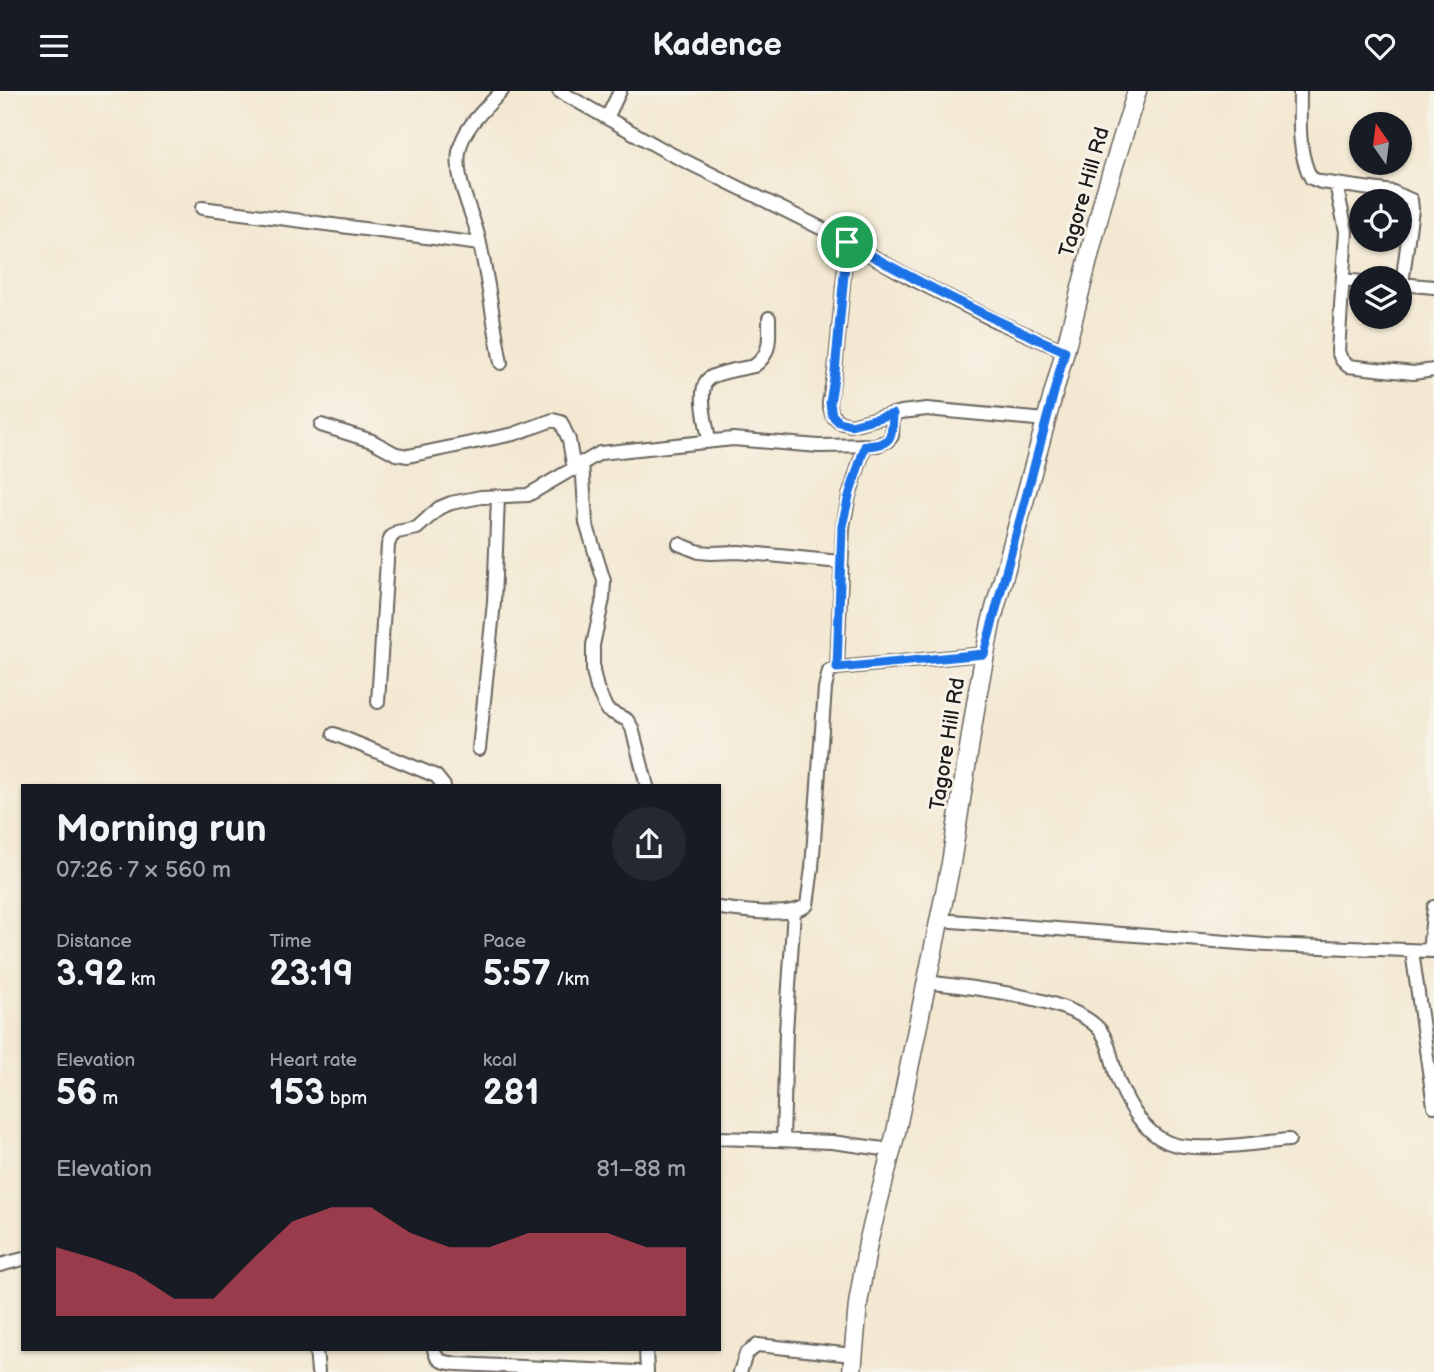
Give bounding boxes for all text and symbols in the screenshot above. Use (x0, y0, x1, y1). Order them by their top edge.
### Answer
text: Kadence (652, 26, 782, 65)
icon: menu (35, 27, 73, 65)
icon: heart (1361, 27, 1399, 65)
north arrow (1349, 112, 1412, 175)
map controls (1349, 112, 1412, 329)
street label: Tagore Hill Rd (1054, 124, 1115, 260)
button: locate (1349, 189, 1412, 252)
pin (817, 212, 877, 272)
icon: arrive (828, 223, 866, 261)
button: layers (1349, 266, 1412, 329)
street label: Tagore Hill Rd (925, 676, 970, 812)
text: Morning run (56, 807, 267, 852)
button: share (612, 807, 686, 881)
text: 07:26 · 7 × 560 m (56, 856, 231, 884)
text: Distance (56, 930, 132, 953)
text: Time (269, 930, 311, 953)
text: Pace (483, 930, 526, 953)
text: 3.92 (56, 953, 126, 996)
text: 23:19 (269, 953, 354, 996)
text: 5:57 (483, 953, 551, 996)
text: km (126, 968, 156, 991)
text: /km (551, 968, 590, 991)
text: Elevation (56, 1049, 135, 1072)
text: Heart rate (269, 1049, 357, 1072)
text: kcal (483, 1049, 517, 1072)
text: 56 (56, 1072, 97, 1115)
text: 153 (269, 1072, 325, 1115)
text: 281 (483, 1072, 539, 1115)
text: m (97, 1087, 118, 1110)
text: bpm (325, 1087, 367, 1110)
text: Elevation (56, 1155, 152, 1183)
text: 81–88 m (596, 1155, 686, 1183)

